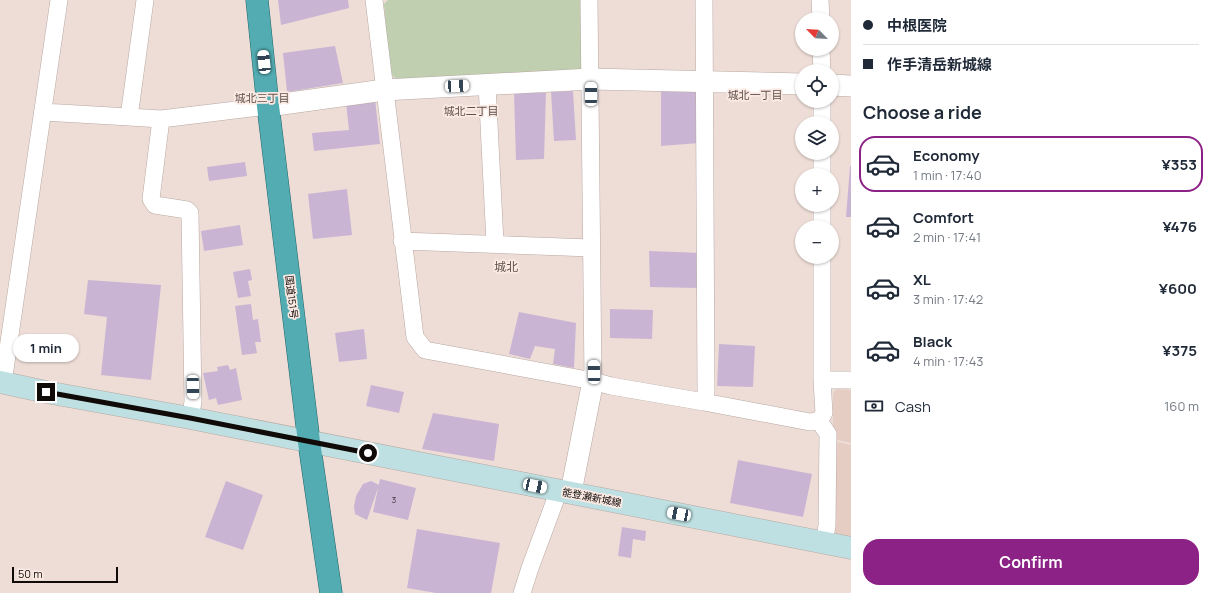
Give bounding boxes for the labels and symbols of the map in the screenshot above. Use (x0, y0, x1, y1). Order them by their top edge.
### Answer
north arrow (795, 12, 839, 56)
car (257, 49, 271, 75)
car (445, 79, 469, 93)
car (585, 82, 597, 106)
district label: 城北一丁目 (728, 87, 783, 102)
district label: 城北三丁目 (235, 90, 290, 105)
district label: 城北二丁目 (444, 103, 499, 118)
district label: 城北 (494, 258, 518, 275)
street label: 国道151号 (282, 275, 302, 319)
callout: 1 min (13, 334, 79, 362)
car (588, 360, 600, 384)
car (187, 375, 199, 399)
route end (37, 383, 55, 401)
route start (359, 444, 377, 462)
car (522, 478, 548, 494)
street label: 能登瀬新城線 (561, 484, 623, 510)
house number: 3 (392, 494, 396, 505)
car (666, 506, 692, 522)
scale bar (12, 565, 118, 584)

